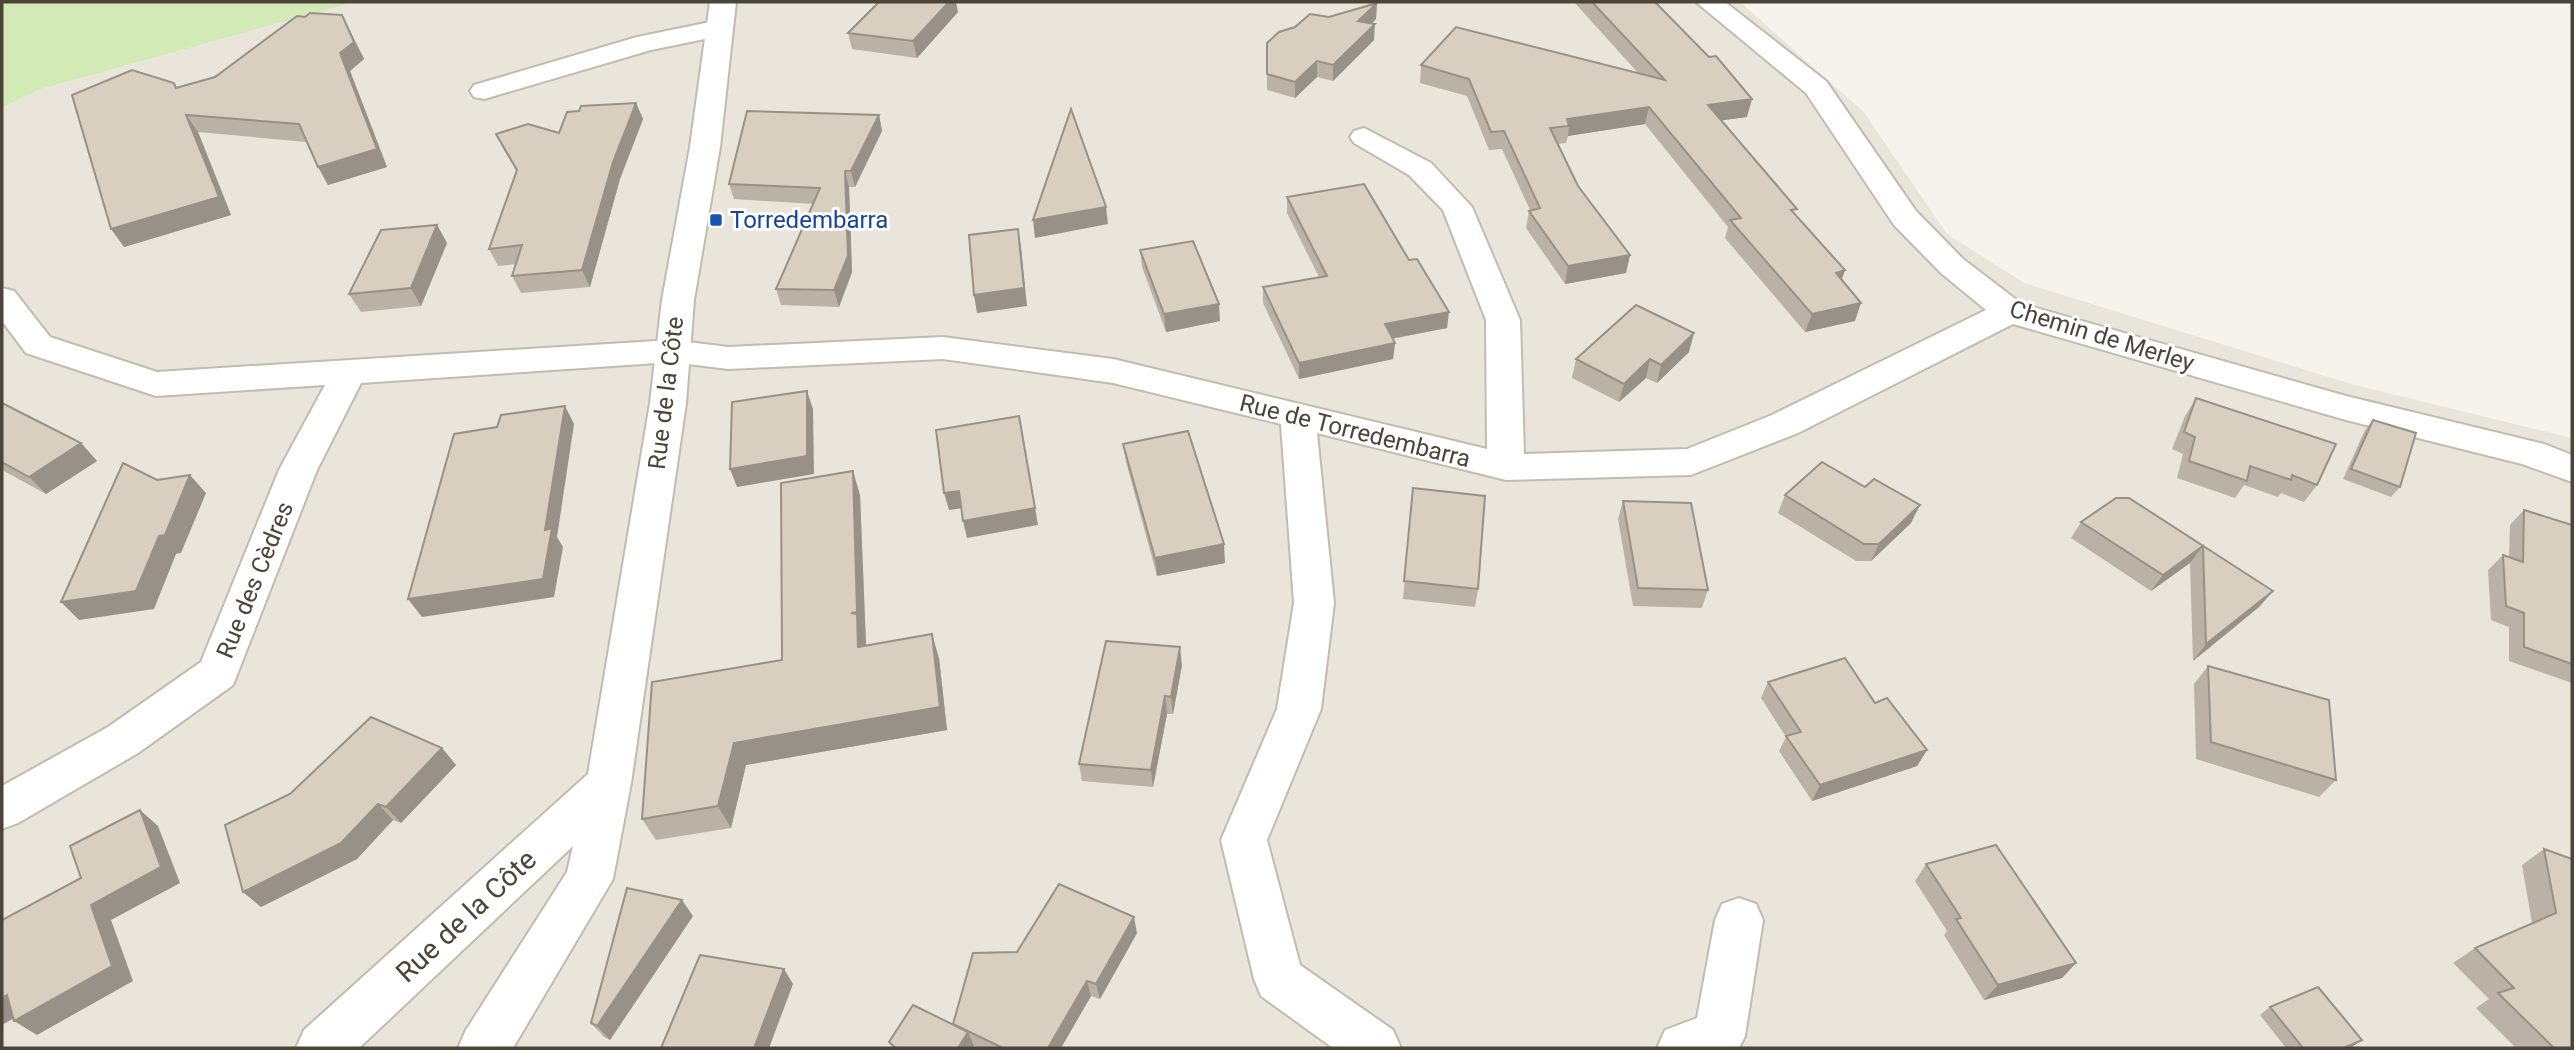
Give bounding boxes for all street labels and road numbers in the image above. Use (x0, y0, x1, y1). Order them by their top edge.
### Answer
street label: Chemin de Merley (2006, 295, 2198, 378)
street label: Rue de la Côte (643, 315, 689, 471)
street label: Rue de Torredembarra (1237, 389, 1473, 473)
street label: Rue des Cèdres (211, 498, 299, 662)
street label: Rue de la Côte (389, 843, 543, 989)

